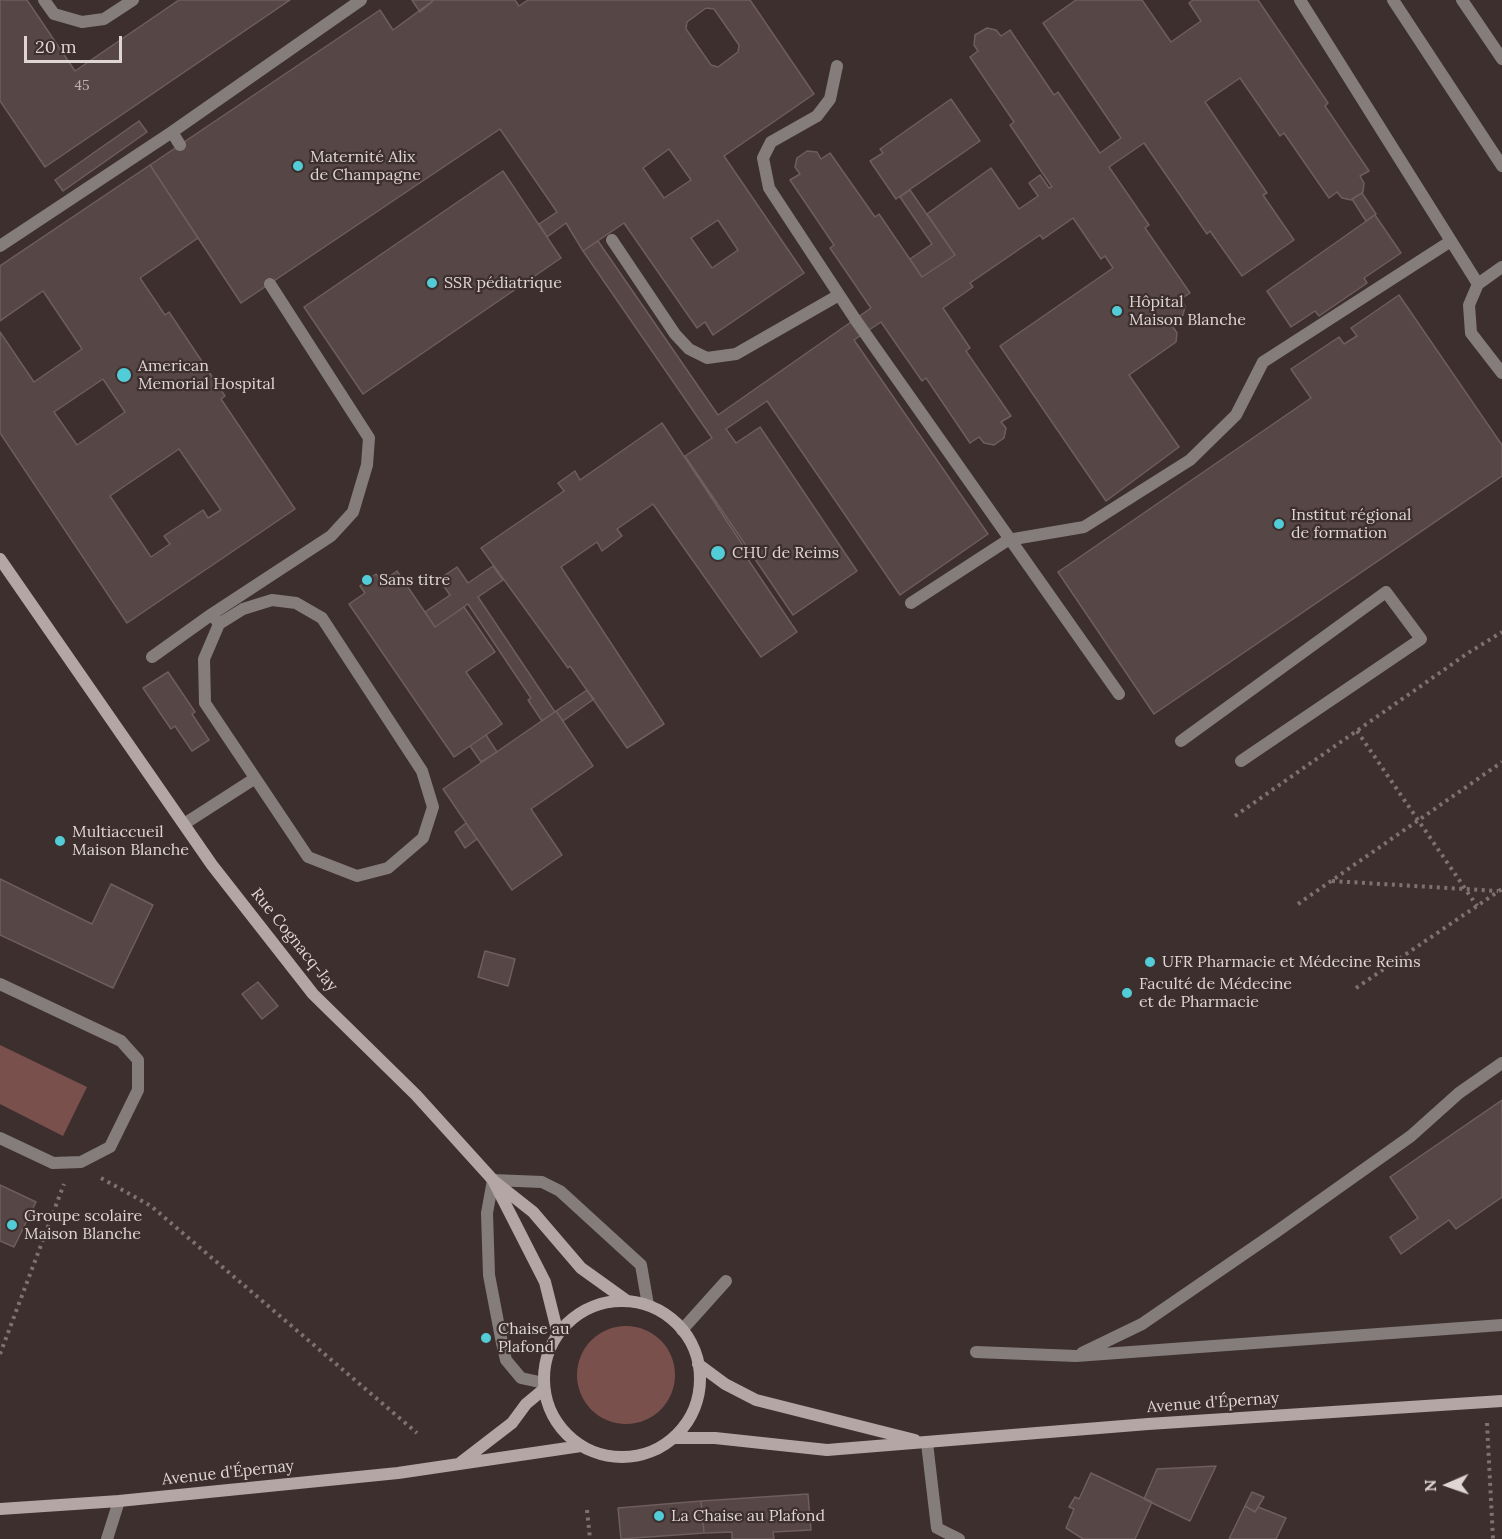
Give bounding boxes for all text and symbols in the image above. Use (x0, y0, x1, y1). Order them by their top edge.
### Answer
scale bar (27, 24, 124, 62)
text: 20 m (35, 35, 77, 58)
house number: 45 (74, 78, 90, 94)
place label: Maternité Alix de Champagne (310, 147, 421, 185)
marker: Maternité Alix de Champagne (291, 159, 305, 173)
place label: SSR pédiatrique (444, 273, 562, 293)
marker: SSR pédiatrique (425, 276, 439, 290)
place label: Hôpital Maison Blanche (1129, 292, 1246, 330)
marker: Hôpital Maison Blanche (1110, 304, 1124, 318)
place label: American Memorial Hospital (138, 356, 275, 394)
marker: American Memorial Hospital (115, 366, 133, 384)
place label: Institut régional de formation (1291, 505, 1411, 543)
marker: Institut régional de formation (1272, 517, 1286, 531)
place label: CHU de Reims (732, 543, 839, 563)
marker: CHU de Reims (709, 544, 727, 562)
place label: Sans titre (379, 570, 450, 590)
marker: Sans titre (360, 573, 374, 587)
place label: Multiaccueil Maison Blanche (72, 822, 189, 860)
marker: Multiaccueil Maison Blanche (53, 834, 67, 848)
street label: Rue Cognacq-Jay (247, 885, 341, 995)
place label: UFR Pharmacie et Médecine Reims (1162, 952, 1421, 972)
marker: UFR Pharmacie et Médecine Reims (1143, 955, 1157, 969)
place label: Faculté de Médecine et de Pharmacie (1139, 974, 1292, 1012)
marker: Faculté de Médecine et de Pharmacie (1120, 986, 1134, 1000)
place label: Groupe scolaire Maison Blanche (24, 1206, 142, 1244)
marker: Groupe scolaire Maison Blanche (5, 1218, 19, 1232)
place label: Chaise au Plafond (498, 1319, 570, 1357)
marker: Chaise au Plafond (479, 1331, 493, 1345)
street label: Avenue d'Épernay (1146, 1389, 1280, 1417)
north arrow (1418, 1455, 1478, 1515)
street label: Avenue d'Épernay (161, 1457, 295, 1489)
text: N (1420, 1479, 1440, 1492)
place label: La Chaise au Plafond (671, 1506, 825, 1526)
marker: La Chaise au Plafond (652, 1509, 666, 1523)

